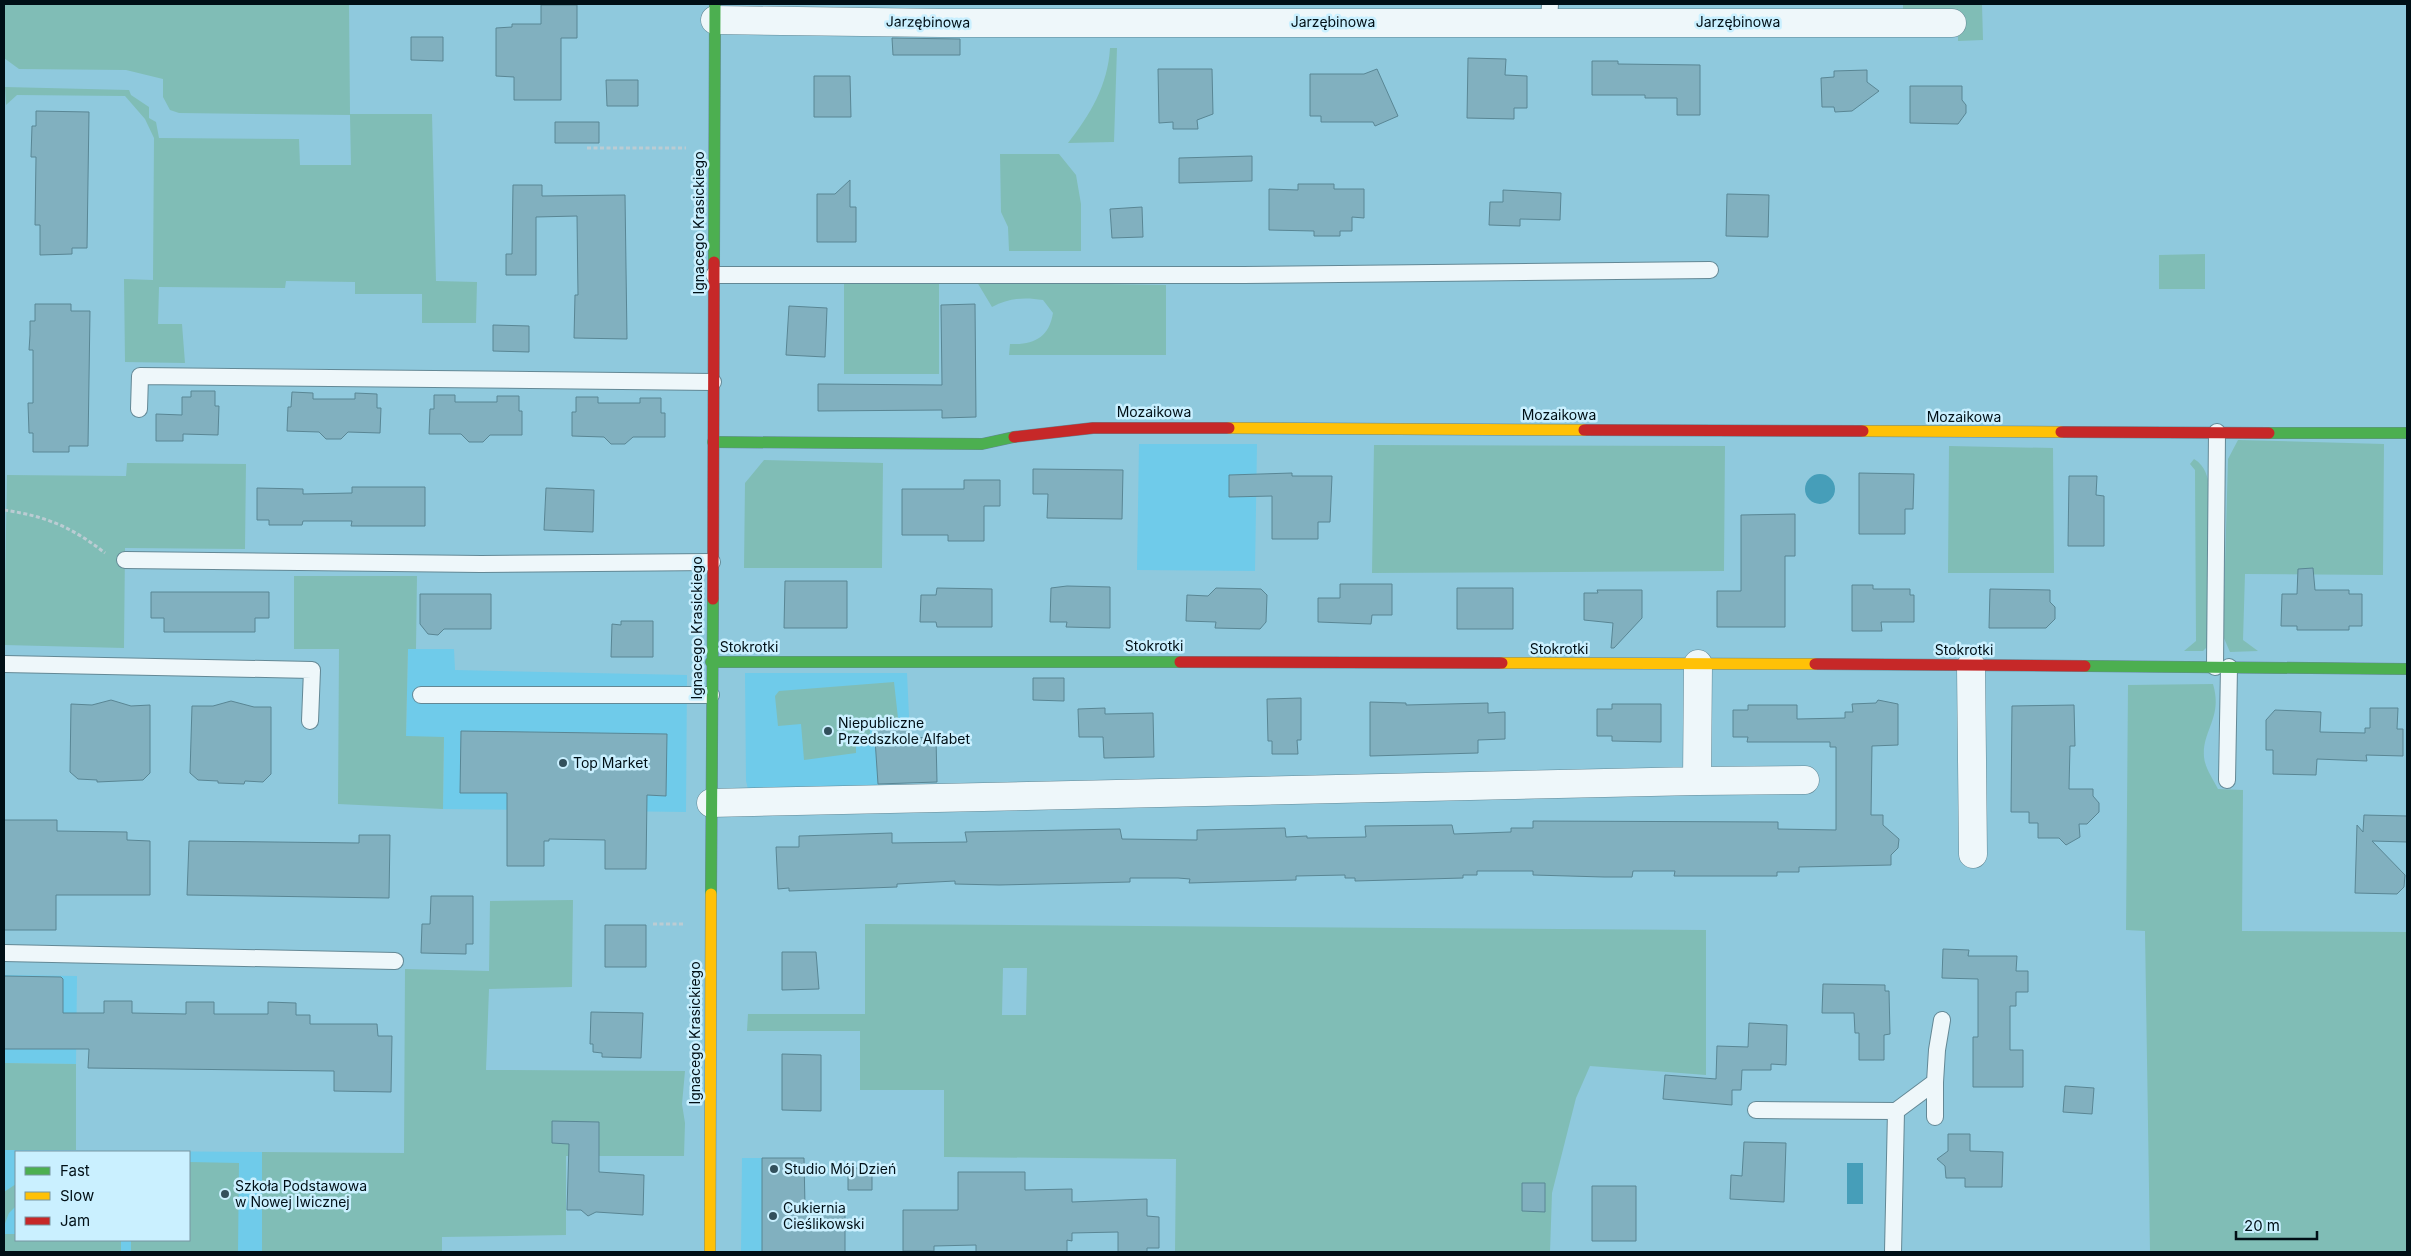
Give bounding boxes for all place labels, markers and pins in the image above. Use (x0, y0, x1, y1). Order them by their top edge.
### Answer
place label: Niepubliczne Przedszkole Alfabet (838, 714, 970, 747)
marker: Niepubliczne Przedszkole Alfabet (822, 725, 834, 737)
place label: Top Market (573, 754, 648, 771)
marker: Top Market (557, 757, 569, 769)
place label: Studio Mój Dzień (784, 1160, 896, 1177)
marker: Studio Mój Dzień (768, 1163, 780, 1175)
place label: Szkoła Podstawowa w Nowej Iwicznej (235, 1177, 367, 1210)
marker: Szkoła Podstawowa w Nowej Iwicznej (219, 1188, 231, 1200)
place label: Cukiernia Cieślikowski (783, 1199, 864, 1232)
marker: Cukiernia Cieślikowski (767, 1210, 779, 1222)

